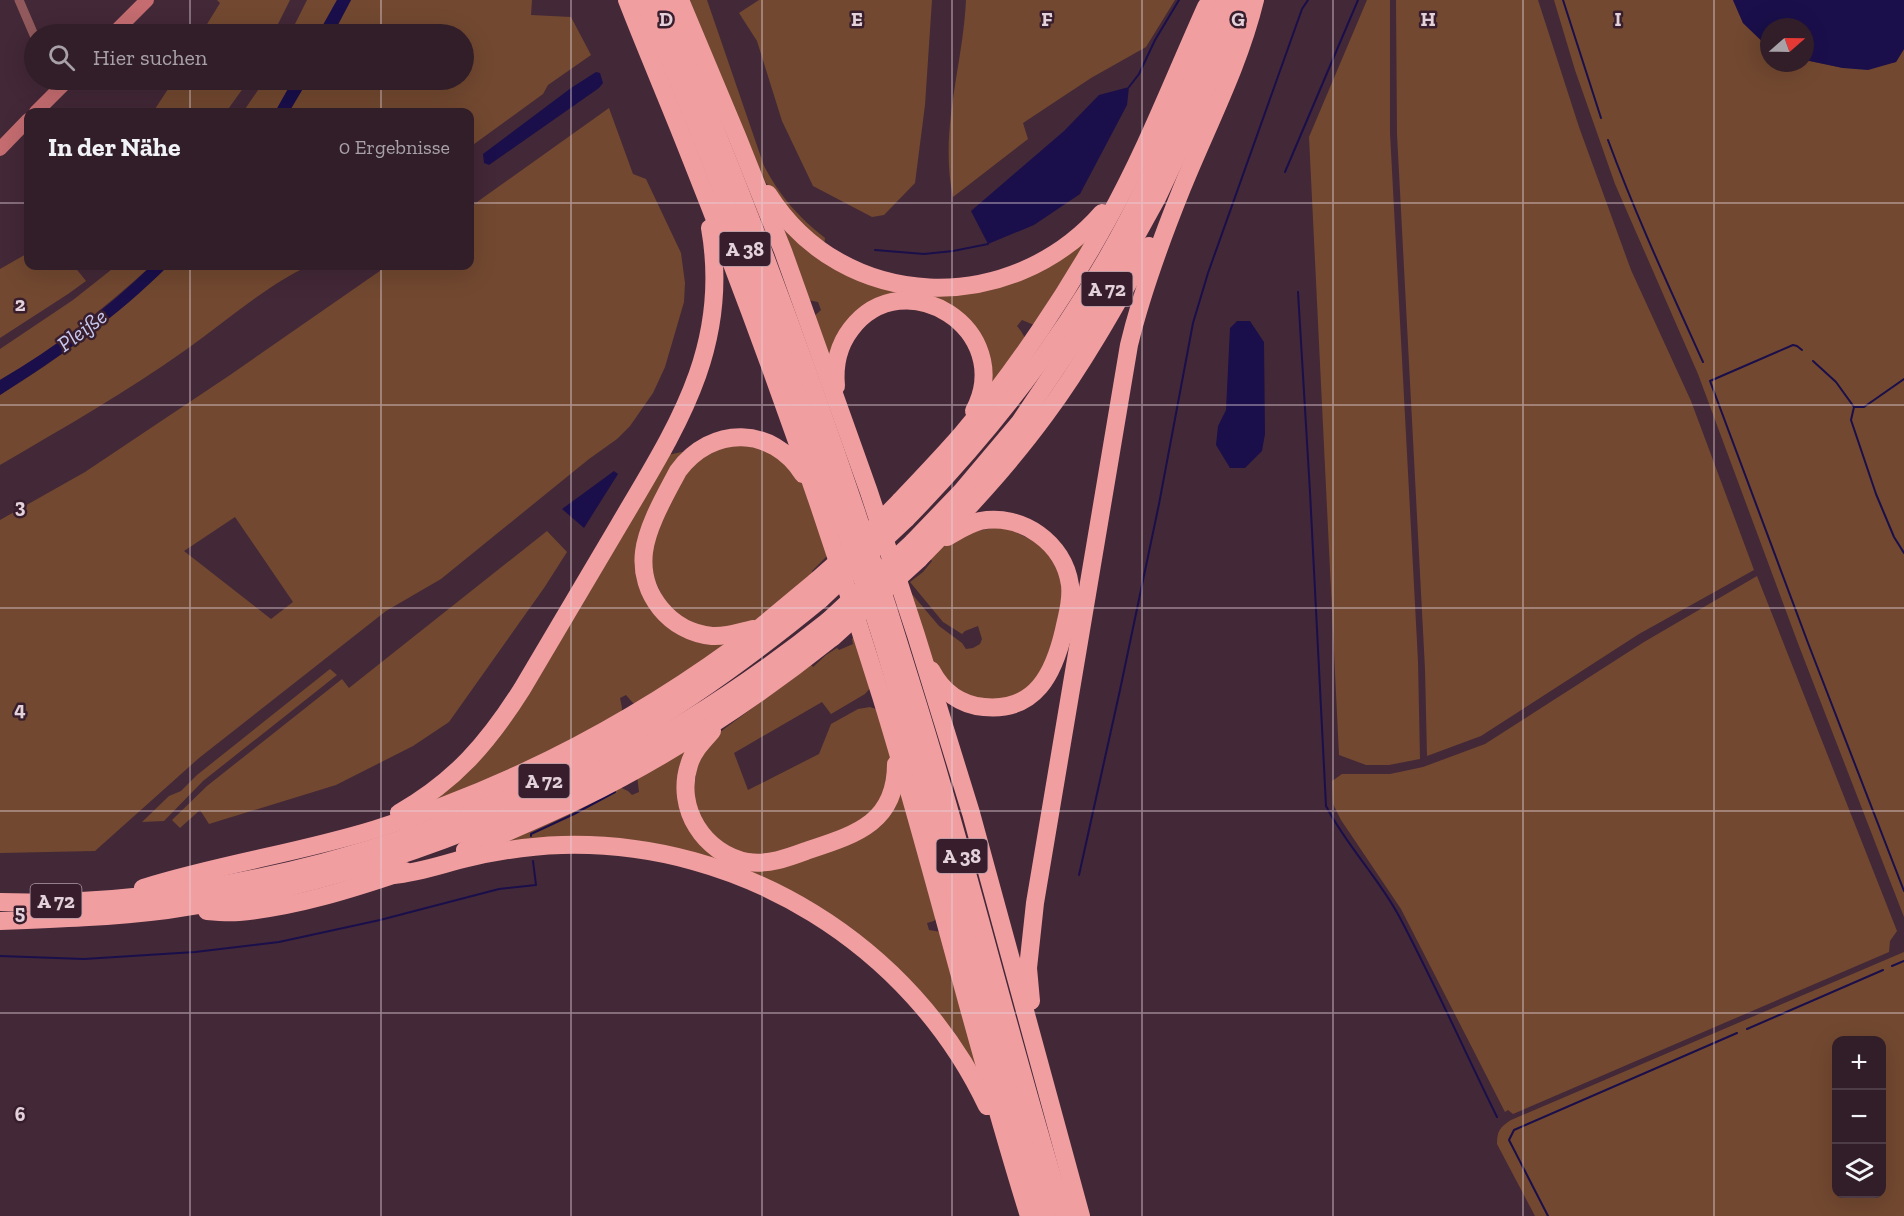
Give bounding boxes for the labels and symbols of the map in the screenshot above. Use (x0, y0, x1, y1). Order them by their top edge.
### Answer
text: D (659, 7, 673, 31)
text: E (851, 7, 863, 31)
text: F (1041, 7, 1053, 31)
text: G (1231, 7, 1245, 31)
text: H (1420, 7, 1436, 31)
text: I (1614, 7, 1622, 31)
north arrow (1760, 18, 1814, 72)
road number: A 38 (720, 232, 771, 266)
road number: A 72 (1082, 272, 1132, 306)
text: 2 (15, 292, 26, 316)
water label: Pleiße (52, 302, 112, 358)
text: 3 (15, 494, 26, 518)
text: 4 (14, 697, 26, 721)
road number: A 72 (518, 764, 570, 798)
road number: A 38 (936, 839, 988, 873)
road number: A 72 (31, 884, 82, 918)
text: 5 (15, 900, 25, 924)
text: 6 (15, 1102, 26, 1126)

